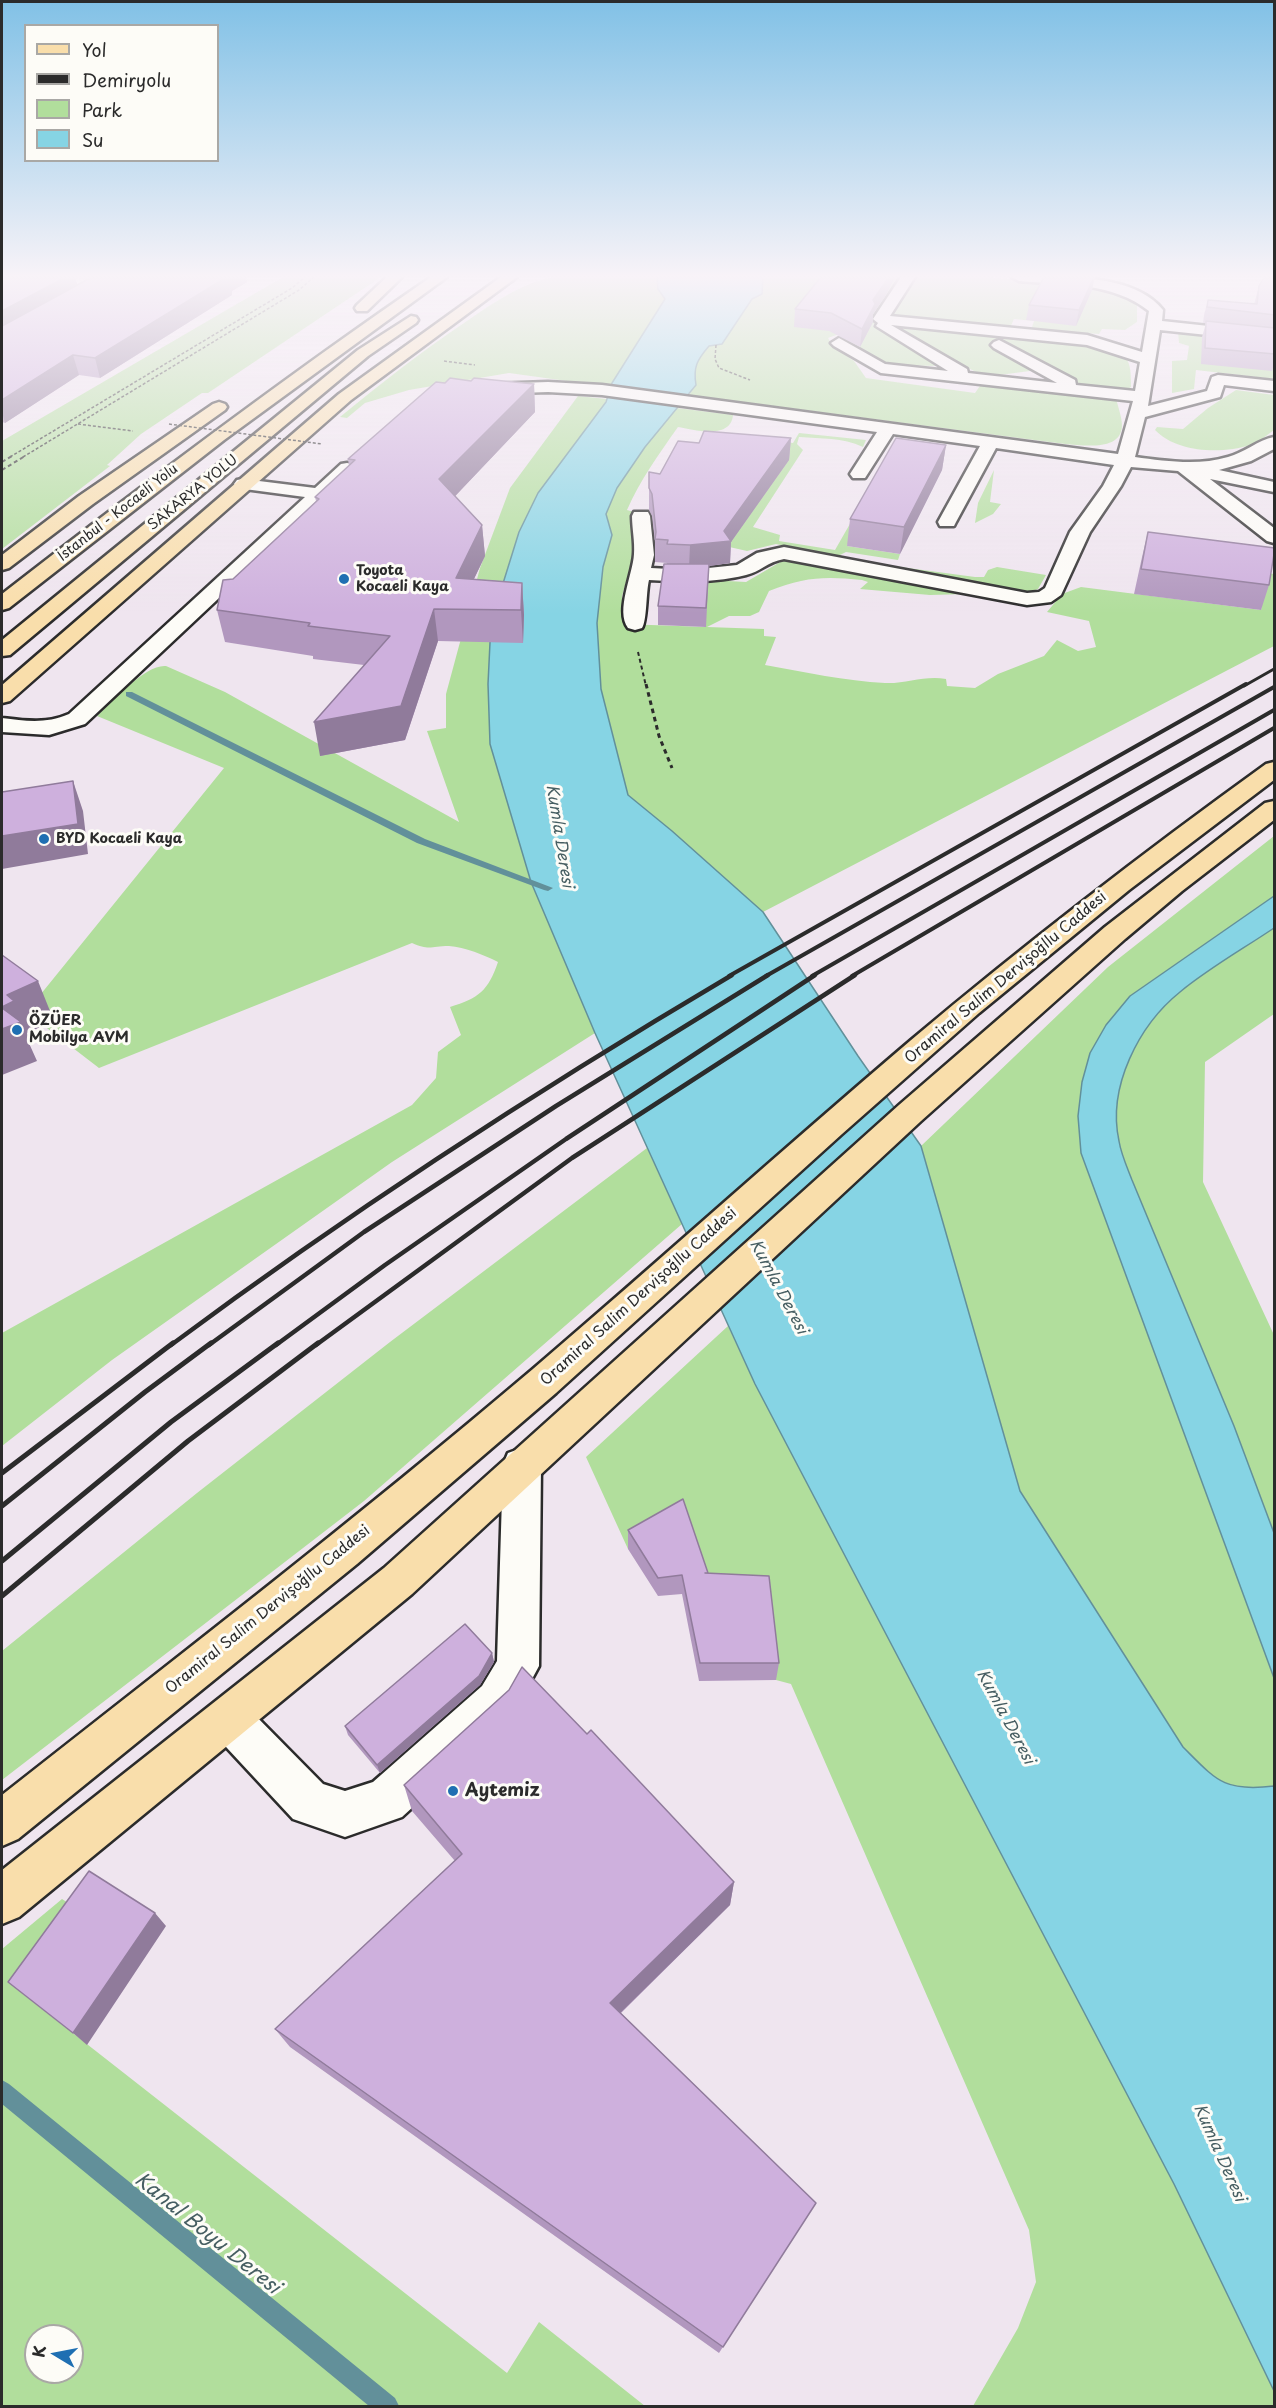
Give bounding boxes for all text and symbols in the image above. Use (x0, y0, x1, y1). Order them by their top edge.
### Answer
legend (24, 24, 219, 162)
text: Yol (82, 36, 107, 63)
text: Demiryolu (82, 66, 171, 93)
text: Park (82, 96, 122, 123)
text: Su (82, 126, 103, 153)
street label: SAKARYA YOLU (145, 452, 241, 534)
street label: İstanbul - Kocaeli Yolu (55, 461, 181, 565)
place label: Toyota Kocaeli Kaya (356, 563, 449, 596)
marker: Toyota Kocaeli Kaya (337, 572, 351, 586)
water label: Kumla Deresi (541, 783, 577, 889)
place label: BYD Kocaeli Kaya (56, 831, 183, 847)
marker: BYD Kocaeli Kaya (37, 832, 51, 846)
street label: Oramiral Salim Dervişoğllu Caddesi (902, 888, 1110, 1068)
place label: ÖZÜER Mobilya AVM (29, 1012, 129, 1047)
marker: ÖZÜER Mobilya AVM (10, 1023, 24, 1037)
street label: Oramiral Salim Dervişoğllu Caddesi (537, 1204, 741, 1390)
water label: Kumla Deresi (745, 1236, 811, 1338)
street label: Oramiral Salim Dervişoğllu Caddesi (162, 1522, 374, 1698)
water label: Kumla Deresi (972, 1666, 1038, 1768)
place label: Aytemiz (465, 1780, 540, 1802)
marker: Aytemiz (446, 1784, 460, 1798)
water label: Kumla Deresi (1189, 2101, 1249, 2205)
water label: Kanal Boyu Deresi (130, 2168, 284, 2300)
north arrow (24, 2324, 84, 2384)
text: K (25, 2343, 51, 2359)

